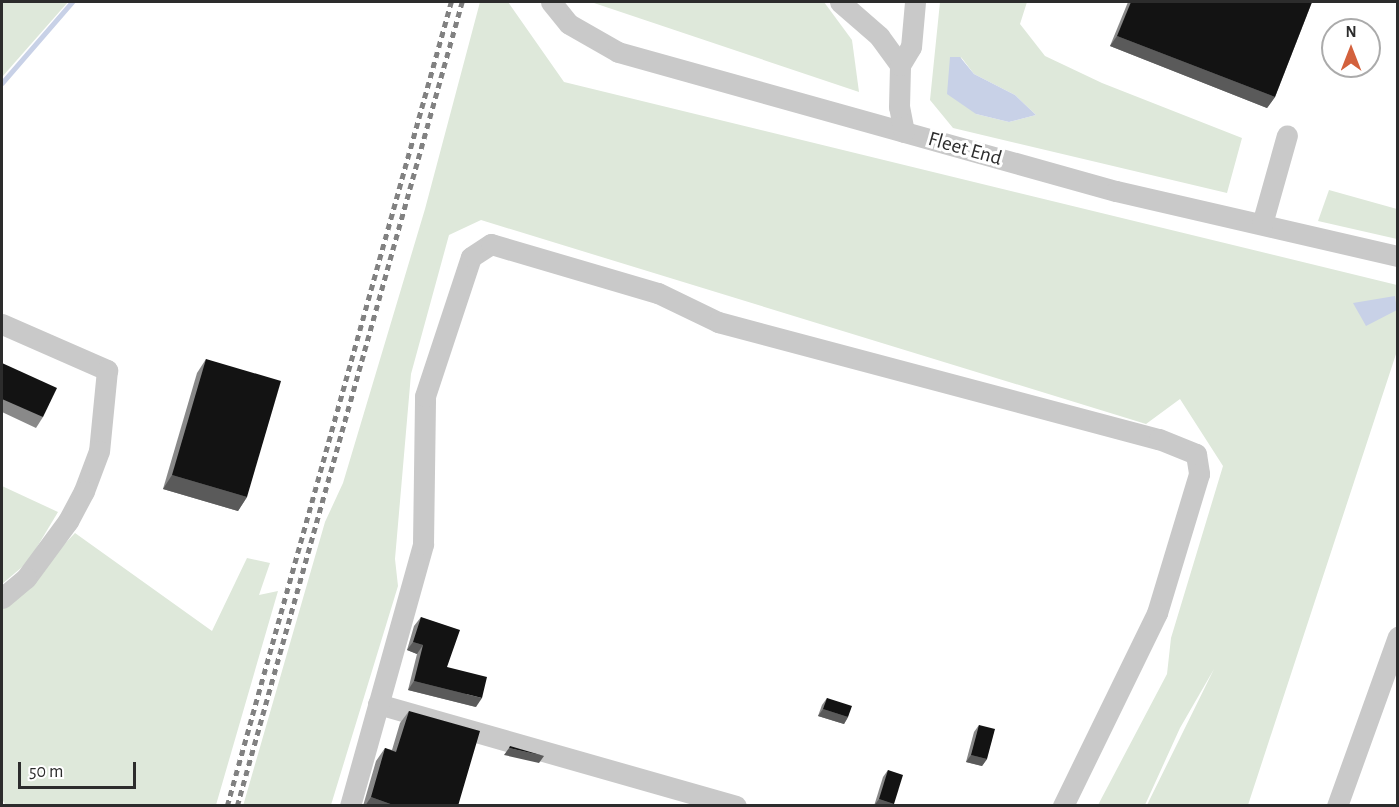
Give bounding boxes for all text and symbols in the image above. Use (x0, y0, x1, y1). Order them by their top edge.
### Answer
north arrow (1321, 18, 1381, 78)
text: N (1345, 24, 1357, 40)
street label: Fleet End (925, 126, 1005, 172)
scale bar (21, 750, 140, 788)
text: 50 m (29, 763, 63, 781)

